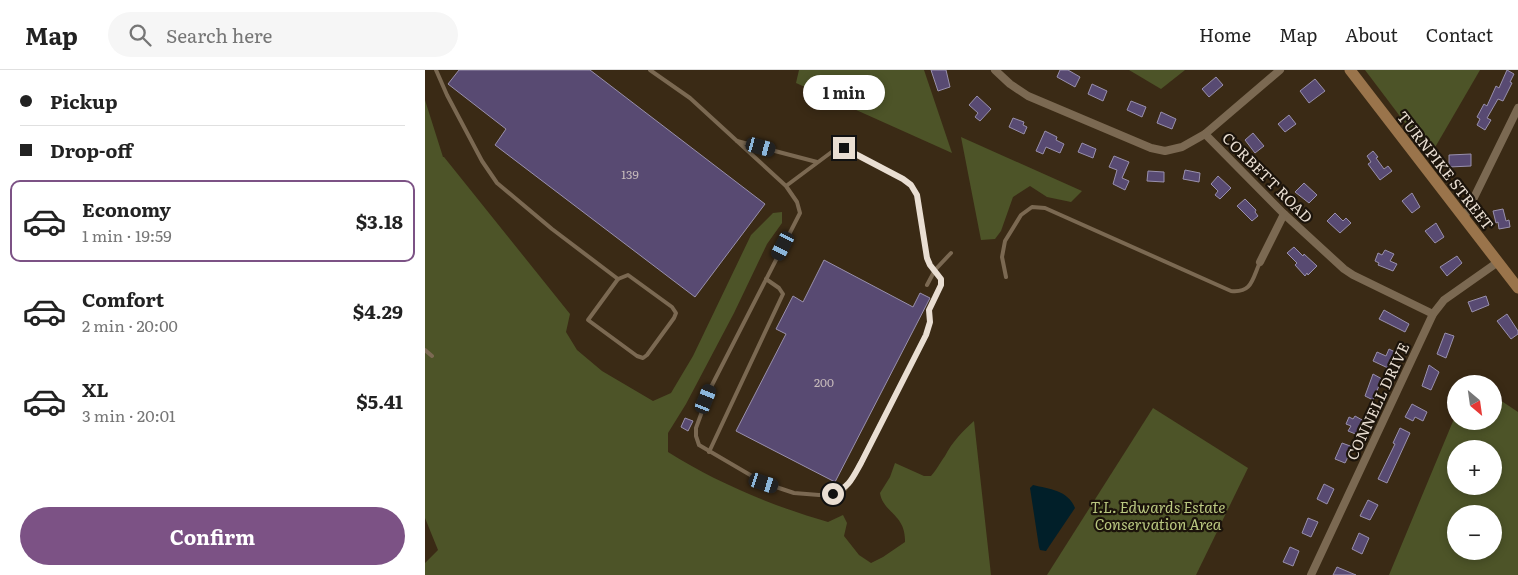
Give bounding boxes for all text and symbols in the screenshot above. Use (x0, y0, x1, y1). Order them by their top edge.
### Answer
search box (108, 12, 458, 57)
text: Map (25, 17, 78, 52)
icon: search (126, 21, 154, 49)
text: Search here (166, 21, 272, 49)
text: Home (1199, 21, 1251, 48)
text: Map (1279, 21, 1317, 48)
text: About (1345, 21, 1398, 48)
text: Contact (1426, 21, 1493, 48)
callout: 1 min (803, 75, 885, 110)
text: 1 min (823, 80, 865, 104)
text: Pickup (50, 87, 118, 115)
street label: TURNPIKE STREET (1392, 105, 1500, 235)
street label: CORBETT ROAD (1217, 126, 1319, 228)
text: Drop-off (50, 136, 133, 164)
car (744, 136, 777, 158)
route end (833, 137, 855, 159)
house number: 139 (621, 165, 639, 183)
text: Economy (82, 195, 171, 223)
icon: car (22, 199, 67, 244)
text: $3.18 (356, 207, 403, 235)
text: 1 min · 19:59 (82, 223, 172, 247)
car (769, 229, 796, 263)
text: Comfort (82, 285, 164, 313)
icon: car (22, 289, 67, 334)
text: $4.29 (353, 297, 403, 325)
text: 2 min · 20:00 (82, 313, 178, 337)
street label: CONNELL DRIVE (1340, 338, 1414, 464)
house number: 200 (814, 373, 834, 391)
text: XL (82, 375, 109, 403)
north arrow (1447, 375, 1503, 430)
map controls (1447, 375, 1502, 560)
icon: car (22, 379, 67, 424)
car (693, 382, 718, 416)
text: $5.41 (356, 387, 403, 415)
text: 3 min · 20:01 (82, 403, 176, 427)
button: + (1447, 440, 1502, 495)
car (747, 471, 780, 495)
route start (822, 483, 844, 505)
park label: T.L. Edwards Estate Conservation Area (1090, 495, 1226, 535)
button: − (1447, 505, 1502, 560)
button: Confirm (20, 507, 405, 565)

